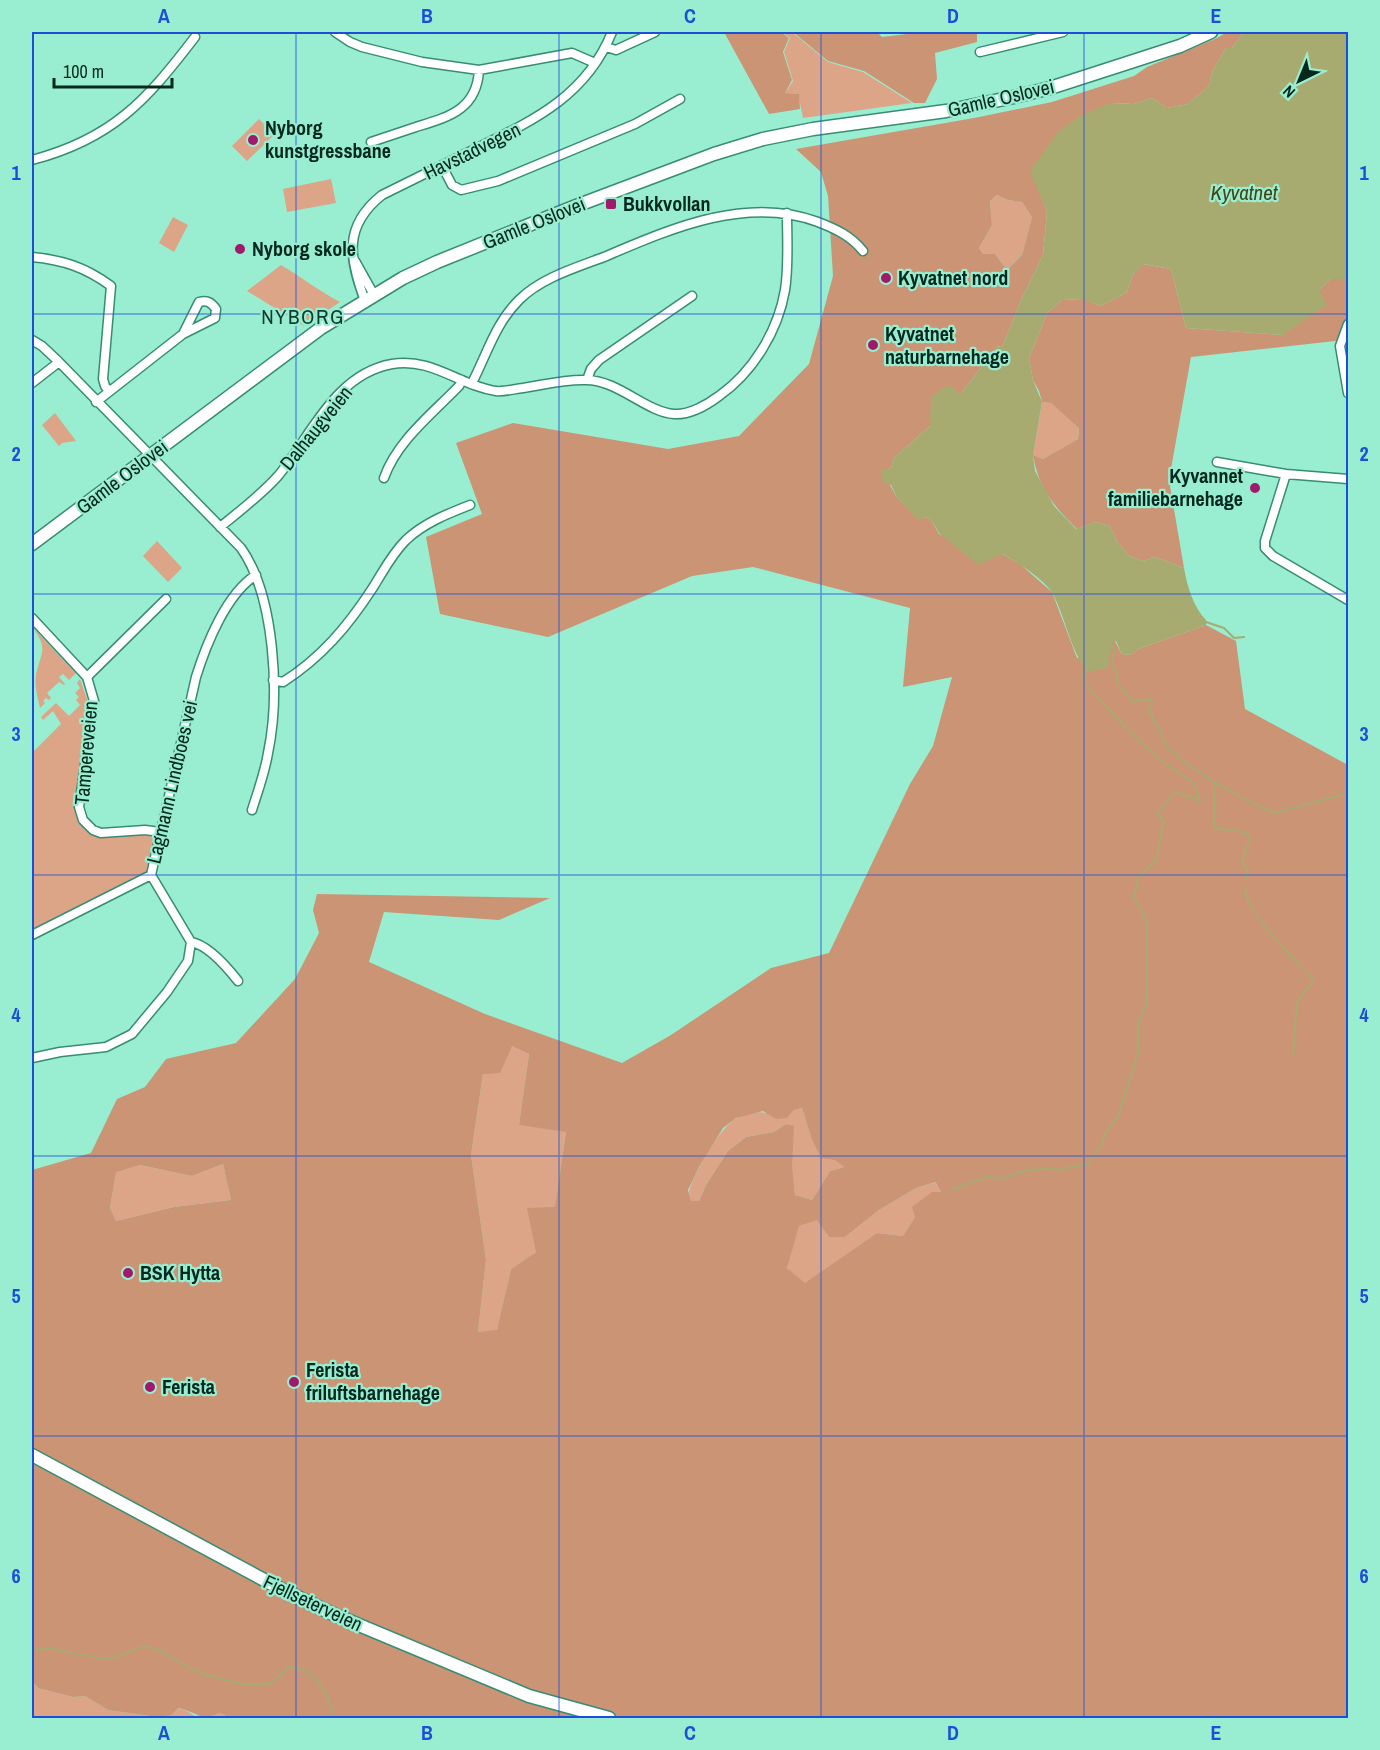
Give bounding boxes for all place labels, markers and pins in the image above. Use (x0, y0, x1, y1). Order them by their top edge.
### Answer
place label: Nyborg kunstgressbane (265, 114, 391, 164)
marker: Nyborg kunstgressbane (246, 133, 260, 147)
place label: Bukkvollan (623, 190, 711, 217)
marker: Bukkvollan (604, 197, 618, 211)
place label: Nyborg skole (252, 235, 356, 262)
marker: Nyborg skole (233, 242, 247, 256)
place label: Kyvatnet nord (898, 264, 1008, 291)
marker: Kyvatnet nord (879, 271, 893, 285)
place label: Kyvatnet naturbarnehage (885, 320, 1009, 370)
marker: Kyvatnet naturbarnehage (866, 338, 880, 352)
place label: Kyvannet familiebarnehage (1108, 462, 1244, 512)
marker: Kyvannet familiebarnehage (1248, 481, 1262, 495)
place label: BSK Hytta (140, 1259, 220, 1286)
marker: BSK Hytta (121, 1266, 135, 1280)
place label: Ferista friluftsbarnehage (306, 1356, 440, 1406)
place label: Ferista (162, 1373, 215, 1400)
marker: Ferista friluftsbarnehage (287, 1375, 301, 1389)
marker: Ferista (143, 1380, 157, 1394)

